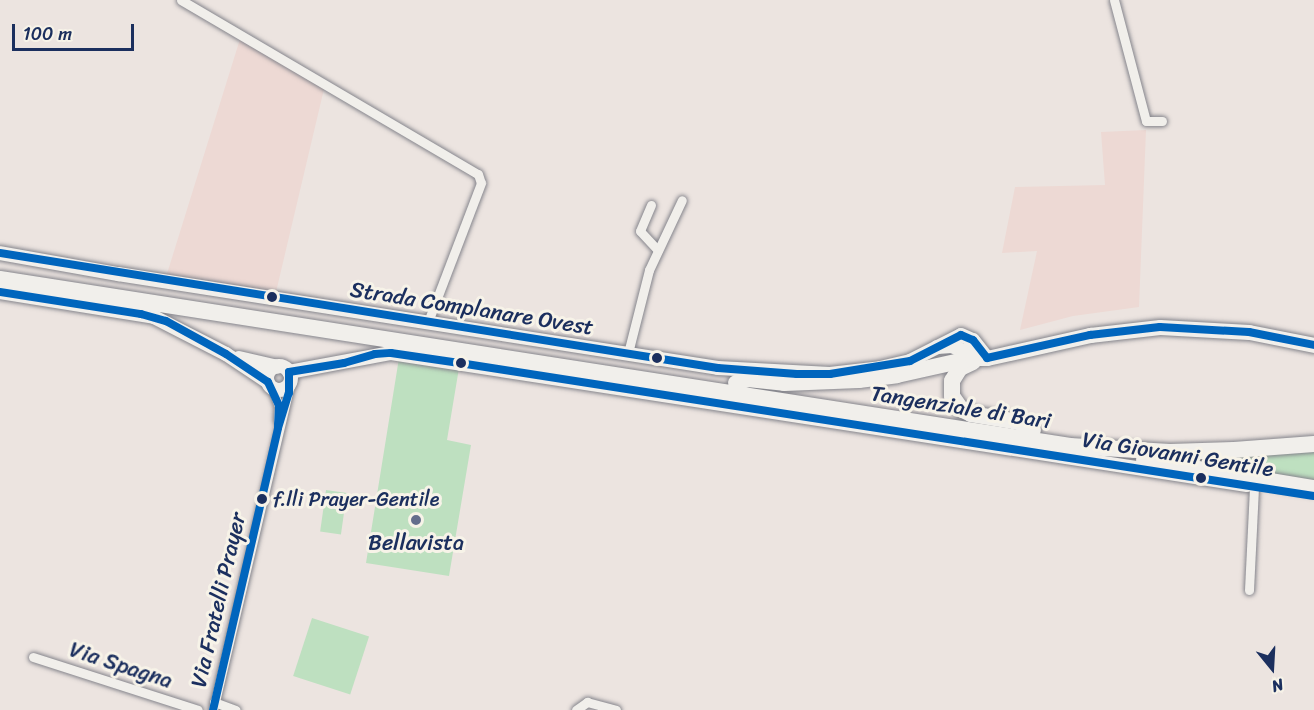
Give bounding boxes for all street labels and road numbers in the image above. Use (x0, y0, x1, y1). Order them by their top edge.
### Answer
street label: Strada Complanare Ovest (348, 276, 596, 340)
street label: Tangenziale di Bari (869, 380, 1053, 434)
street label: Via Giovanni Gentile (1081, 426, 1275, 482)
street label: Via Fratelli Prayer (185, 510, 251, 690)
street label: Via Spagna (66, 636, 176, 694)

